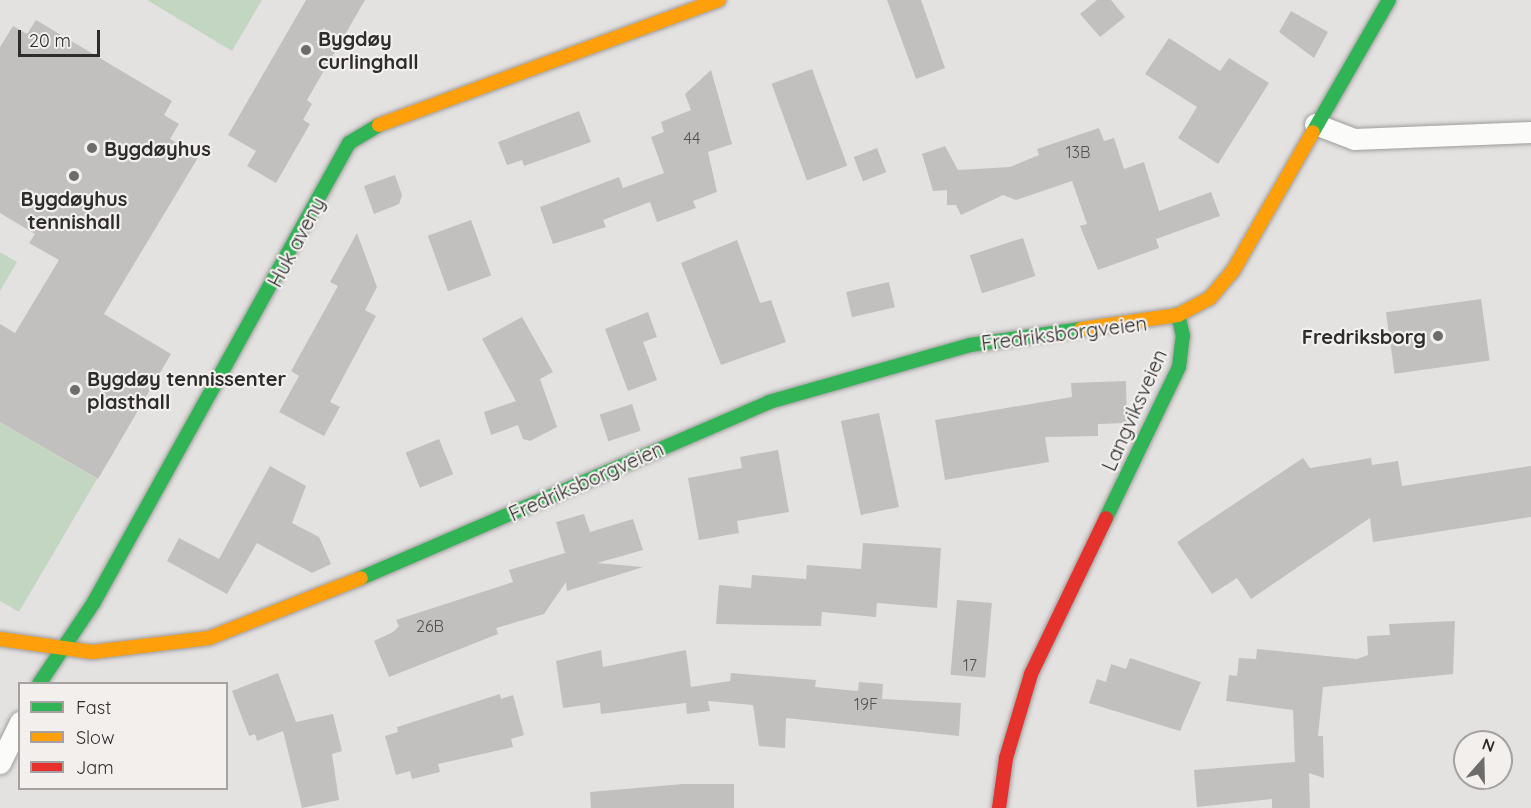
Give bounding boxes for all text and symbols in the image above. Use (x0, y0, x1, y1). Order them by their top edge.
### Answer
scale bar (21, 18, 104, 56)
place label: Bygdøy curlinghall (318, 27, 419, 74)
text: 20 m (29, 29, 71, 52)
marker: Bygdøy curlinghall (299, 43, 313, 57)
house number: 44 (684, 128, 700, 148)
place label: Bygdøyhus (104, 136, 211, 160)
marker: Bygdøyhus (85, 141, 99, 155)
house number: 13B (1066, 142, 1090, 162)
marker: Bygdøyhus tennishall (67, 169, 81, 183)
place label: Bygdøyhus tennishall (21, 186, 127, 233)
street label: Huk aveny (262, 193, 330, 291)
street label: Fredriksborgveien (980, 311, 1148, 355)
place label: Fredriksborg (1302, 324, 1426, 348)
marker: Fredriksborg (1431, 329, 1445, 343)
street label: Langviksveien (1096, 345, 1172, 475)
place label: Bygdøy tennissenter plasthall (87, 366, 286, 413)
marker: Bygdøy tennissenter plasthall (68, 383, 82, 397)
street label: Fredriksborgveien (505, 436, 667, 526)
house number: 26B (416, 616, 444, 636)
house number: 17 (963, 655, 977, 675)
legend (18, 682, 228, 790)
house number: 19F (854, 694, 878, 714)
text: Fast (76, 696, 111, 719)
text: Slow (76, 726, 114, 749)
north arrow (1453, 730, 1513, 790)
text: N (1480, 734, 1497, 756)
text: Jam (76, 756, 114, 779)

